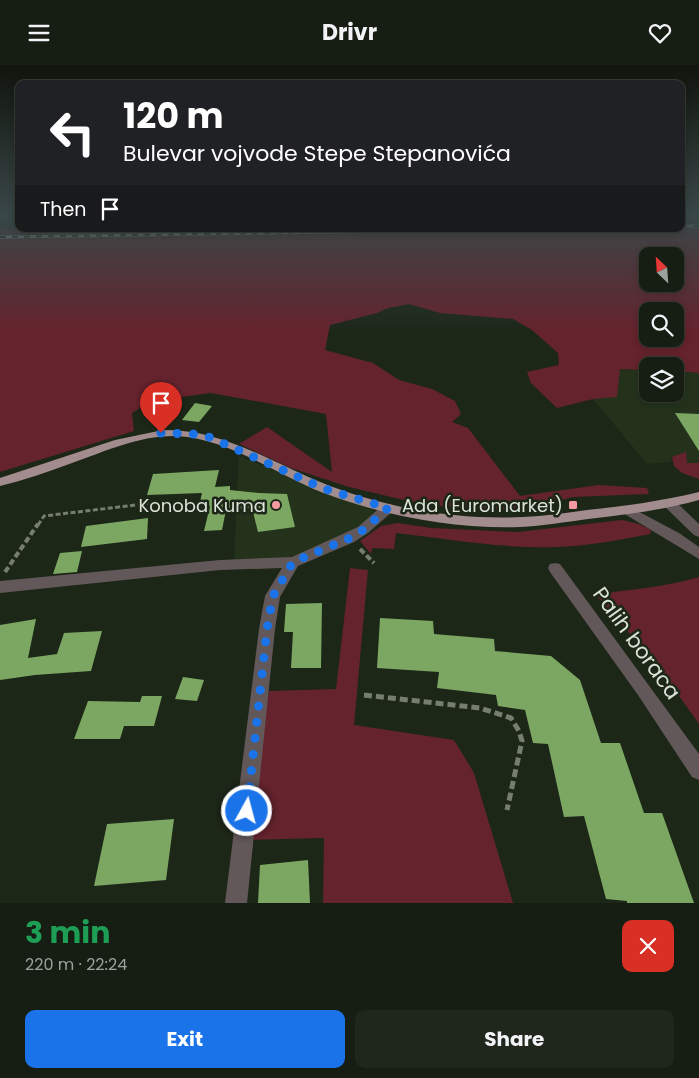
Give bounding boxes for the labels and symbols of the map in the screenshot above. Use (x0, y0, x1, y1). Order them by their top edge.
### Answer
north arrow (639, 247, 684, 293)
pin (140, 382, 182, 433)
place label: Konoba Kuma (139, 493, 266, 518)
place label: Ada (Euromarket) (402, 493, 563, 518)
marker: Konoba Kuma (270, 499, 282, 511)
marker: Ada (Euromarket) (567, 499, 579, 511)
street label: Palih boraca (586, 581, 688, 705)
position arrow (220, 784, 272, 836)

